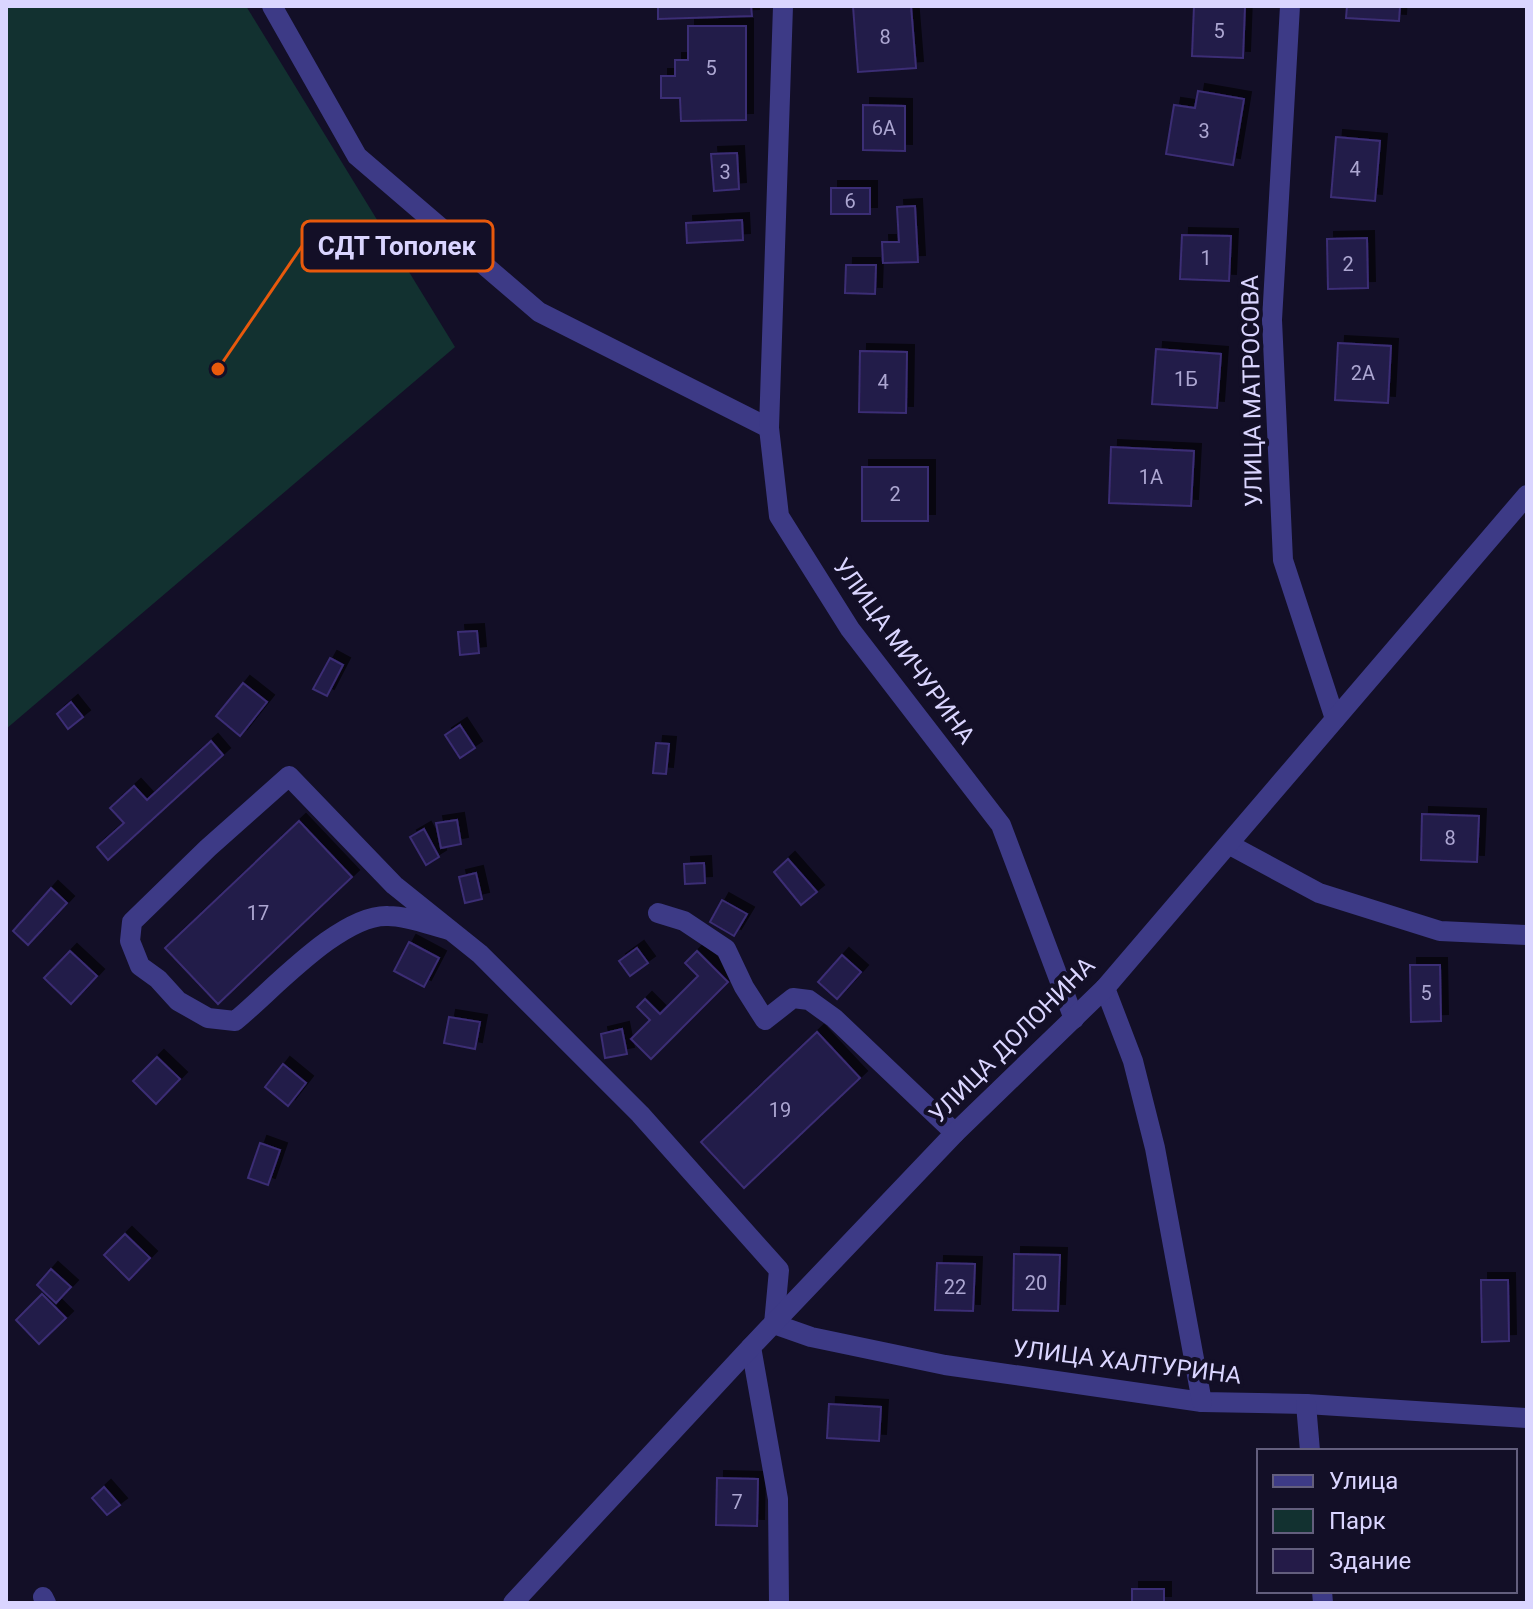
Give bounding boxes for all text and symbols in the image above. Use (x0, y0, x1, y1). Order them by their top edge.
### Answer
house number: 5 (1213, 19, 1225, 43)
house number: 8 (879, 25, 891, 49)
house number: 5 (705, 56, 717, 80)
house number: 6А (872, 116, 896, 140)
house number: 3 (1198, 119, 1210, 143)
house number: 4 (1349, 157, 1361, 181)
house number: 3 (719, 160, 731, 184)
house number: 6 (844, 189, 856, 213)
callout: СДТ Тополек (302, 221, 493, 271)
text: СДТ Тополек (318, 231, 477, 261)
house number: 1 (1200, 246, 1212, 270)
house number: 2 (1342, 252, 1354, 276)
street label: УЛИЦА МАТРОСОВА (1236, 274, 1268, 507)
house number: 2А (1351, 361, 1375, 385)
house number: 1Б (1174, 367, 1198, 391)
house number: 4 (877, 370, 889, 394)
house number: 1А (1139, 465, 1163, 489)
house number: 2 (889, 482, 901, 506)
street label: УЛИЦА МИЧУРИНА (827, 553, 981, 749)
house number: 8 (1444, 826, 1456, 850)
house number: 17 (247, 901, 269, 925)
street label: УЛИЦА ДОЛОНИНА (923, 951, 1101, 1129)
house number: 5 (1420, 981, 1432, 1005)
house number: 19 (769, 1098, 791, 1122)
house number: 20 (1025, 1271, 1047, 1295)
house number: 22 (944, 1275, 966, 1299)
street label: УЛИЦА ХАЛТУРИНА (1011, 1334, 1243, 1390)
legend (1257, 1449, 1517, 1593)
text: Улица (1329, 1467, 1398, 1495)
house number: 7 (731, 1490, 743, 1514)
text: Парк (1329, 1507, 1386, 1535)
text: Здание (1329, 1547, 1411, 1575)

